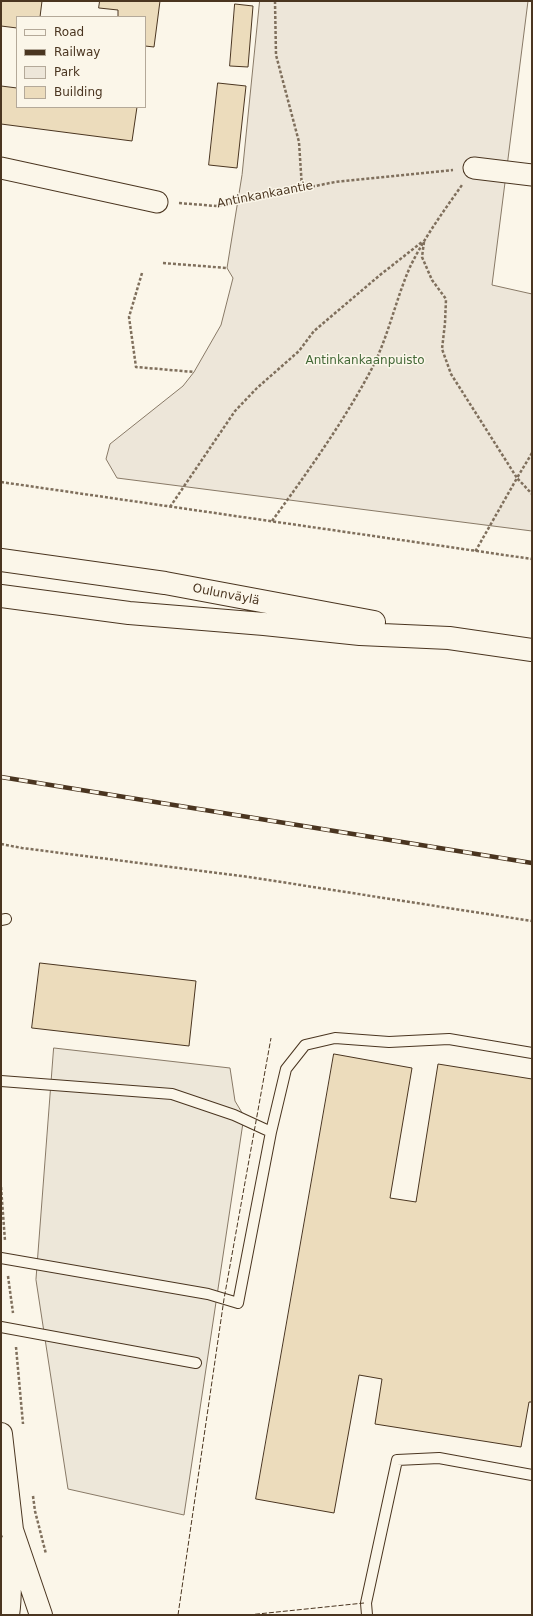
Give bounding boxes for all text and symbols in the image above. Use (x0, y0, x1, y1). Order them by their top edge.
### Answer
legend (16, 16, 146, 108)
text: Road (54, 25, 84, 39)
text: Railway (54, 45, 100, 59)
text: Park (54, 65, 80, 79)
text: Building (54, 85, 103, 99)
street label: Antinkankaantie (216, 179, 314, 211)
park label: Antinkankaanpuisto (305, 354, 425, 368)
street label: Oulunväylä (191, 581, 261, 609)

